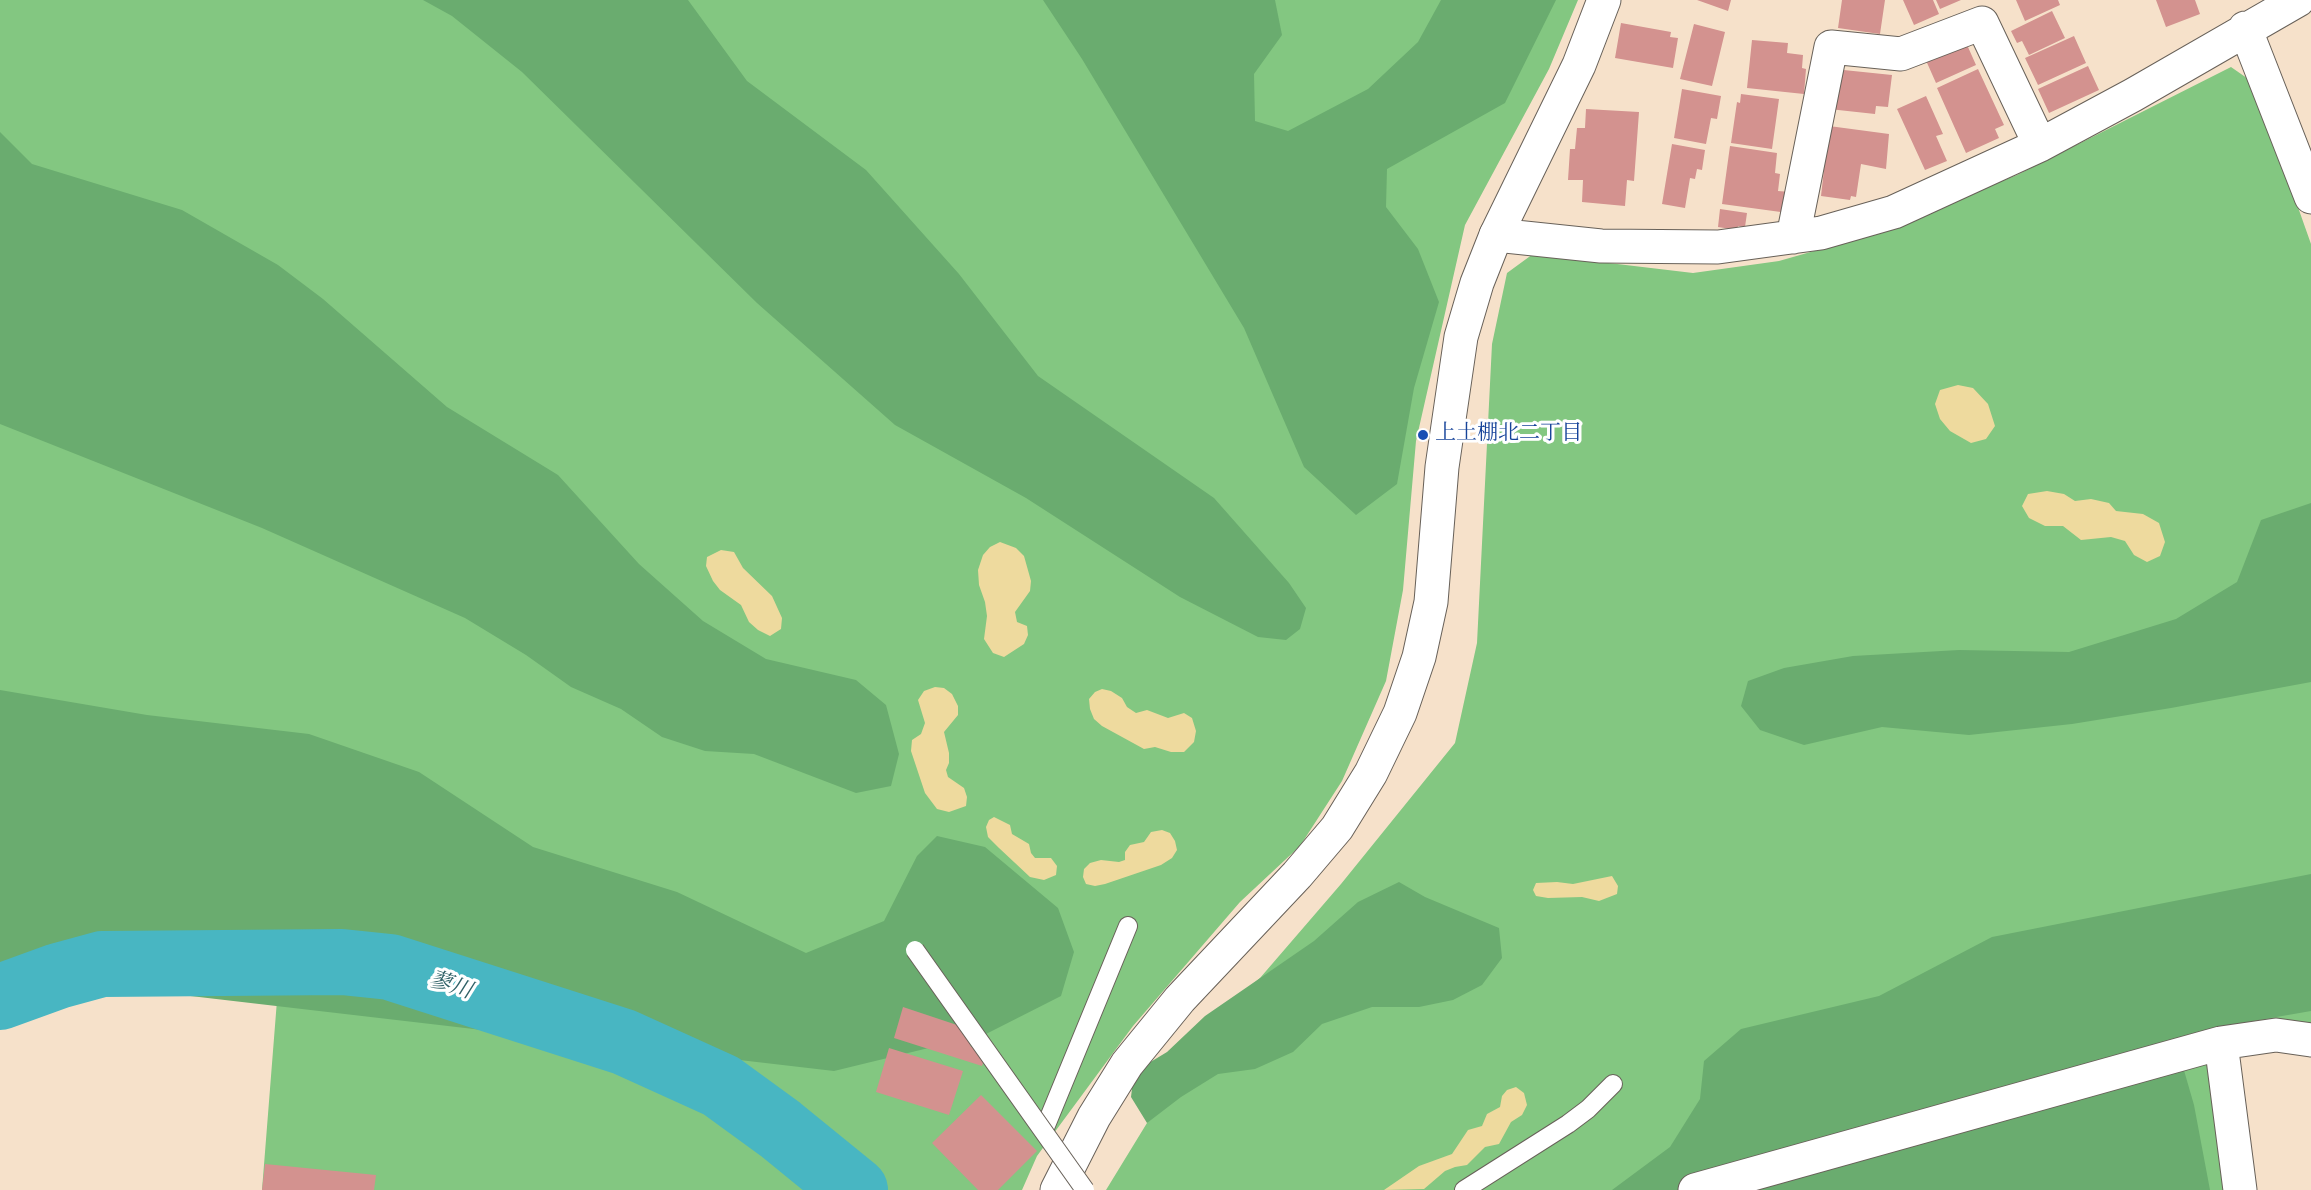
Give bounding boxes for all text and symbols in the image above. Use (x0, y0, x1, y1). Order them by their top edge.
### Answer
place label: 上土棚北二丁目 (1435, 422, 1582, 448)
marker: 上土棚北二丁目 (1416, 428, 1430, 442)
water label: 蓼川 (425, 968, 475, 1006)

